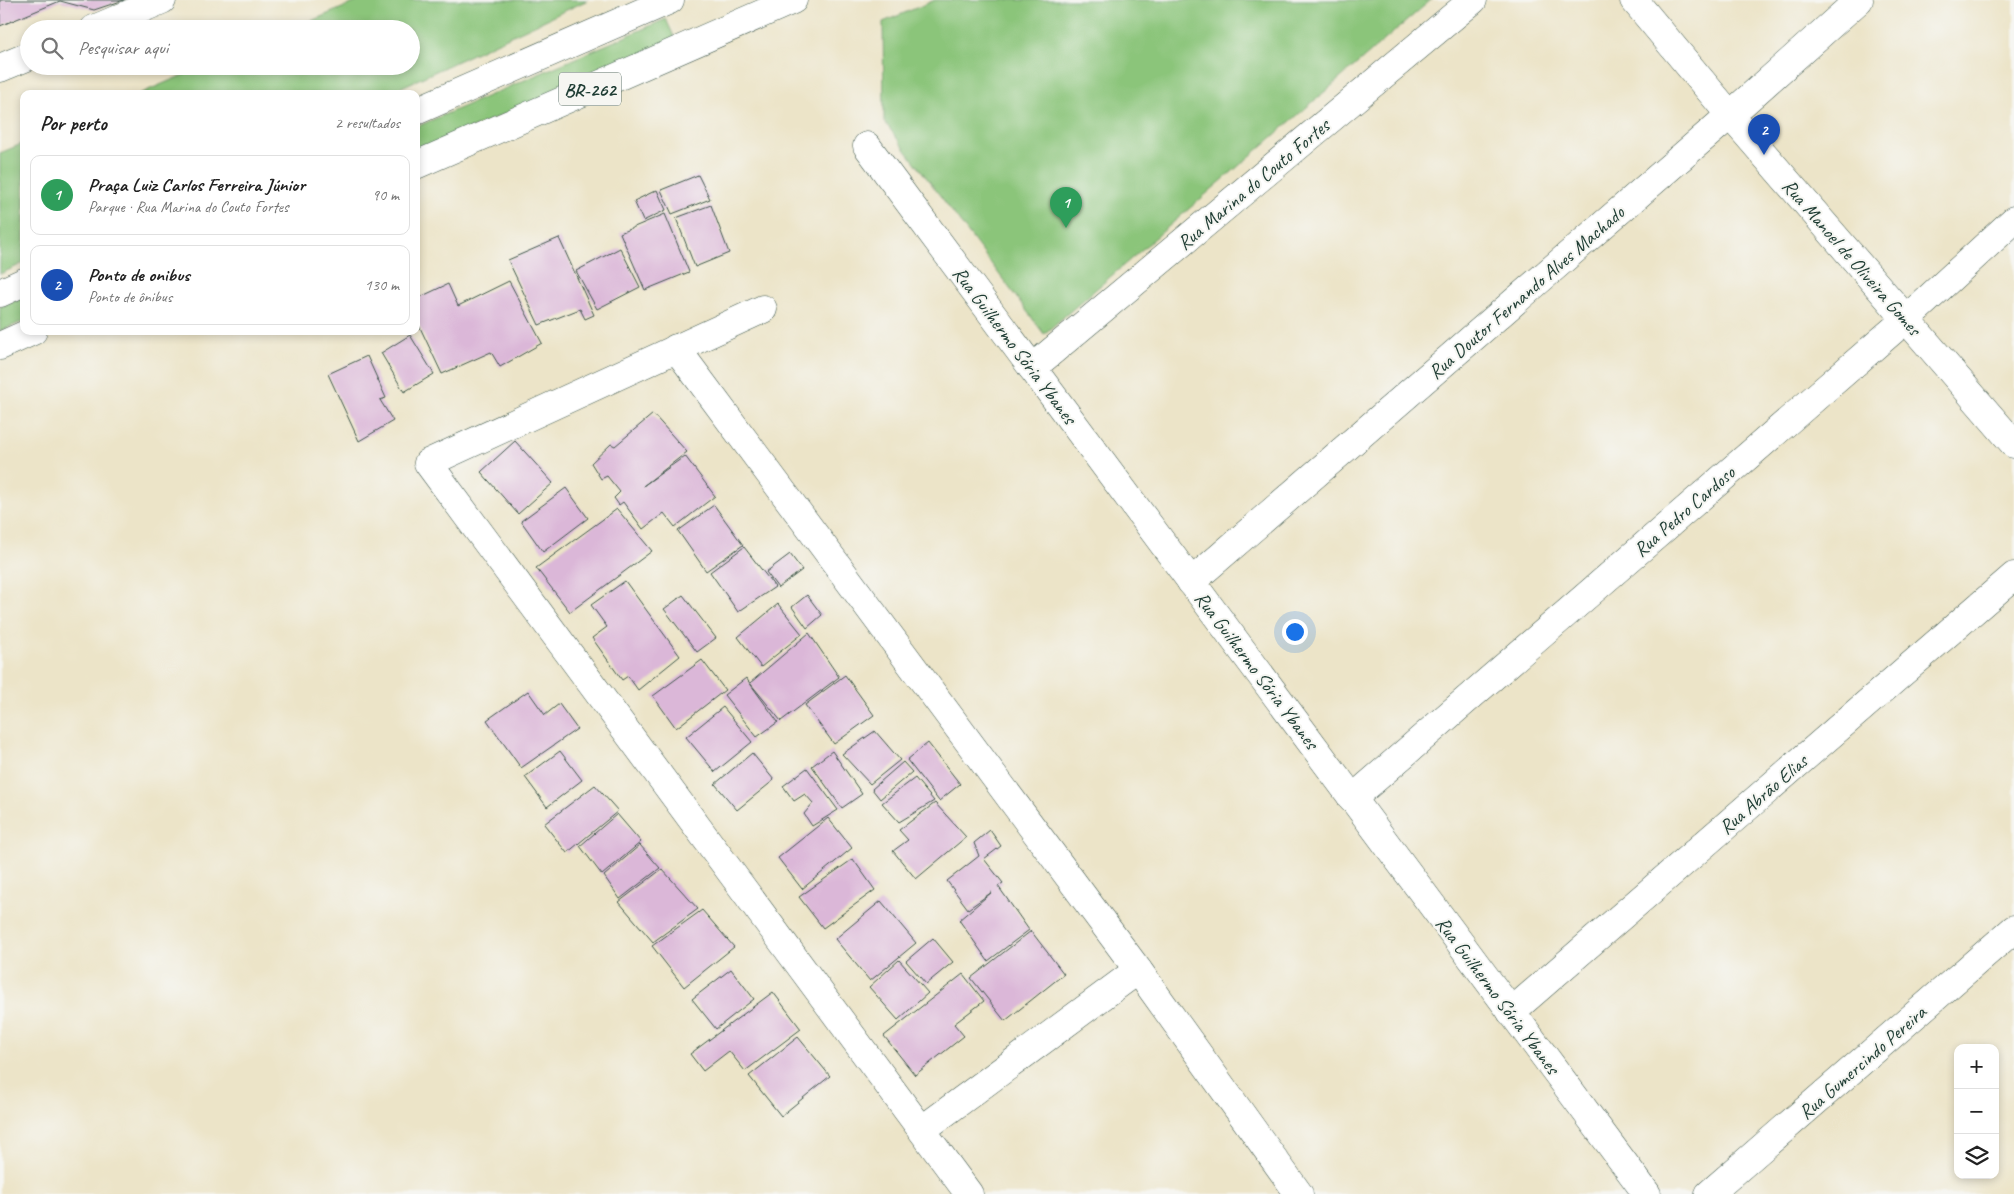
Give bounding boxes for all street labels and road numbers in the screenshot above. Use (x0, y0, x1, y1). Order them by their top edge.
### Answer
road number: BR-262 (559, 72, 621, 106)
street label: Rua Marina do Couto Fortes (1172, 112, 1336, 255)
street label: Rua Manoel de Oliveira Gomes (1777, 174, 1928, 342)
street label: Rua Doutor Fernando Alves Machado (1423, 200, 1630, 384)
street label: Rua Guilhermo Sória Ybanes (947, 262, 1083, 431)
street label: Rua Pedro Cardoso (1628, 460, 1741, 562)
street label: Rua Guilhermo Sória Ybanes (1189, 587, 1325, 756)
street label: Rua Abrão Elias (1714, 748, 1815, 840)
street label: Rua Guilhermo Sória Ybanes (1430, 912, 1566, 1081)
street label: Rua Gumercindo Pereira (1793, 999, 1932, 1125)

